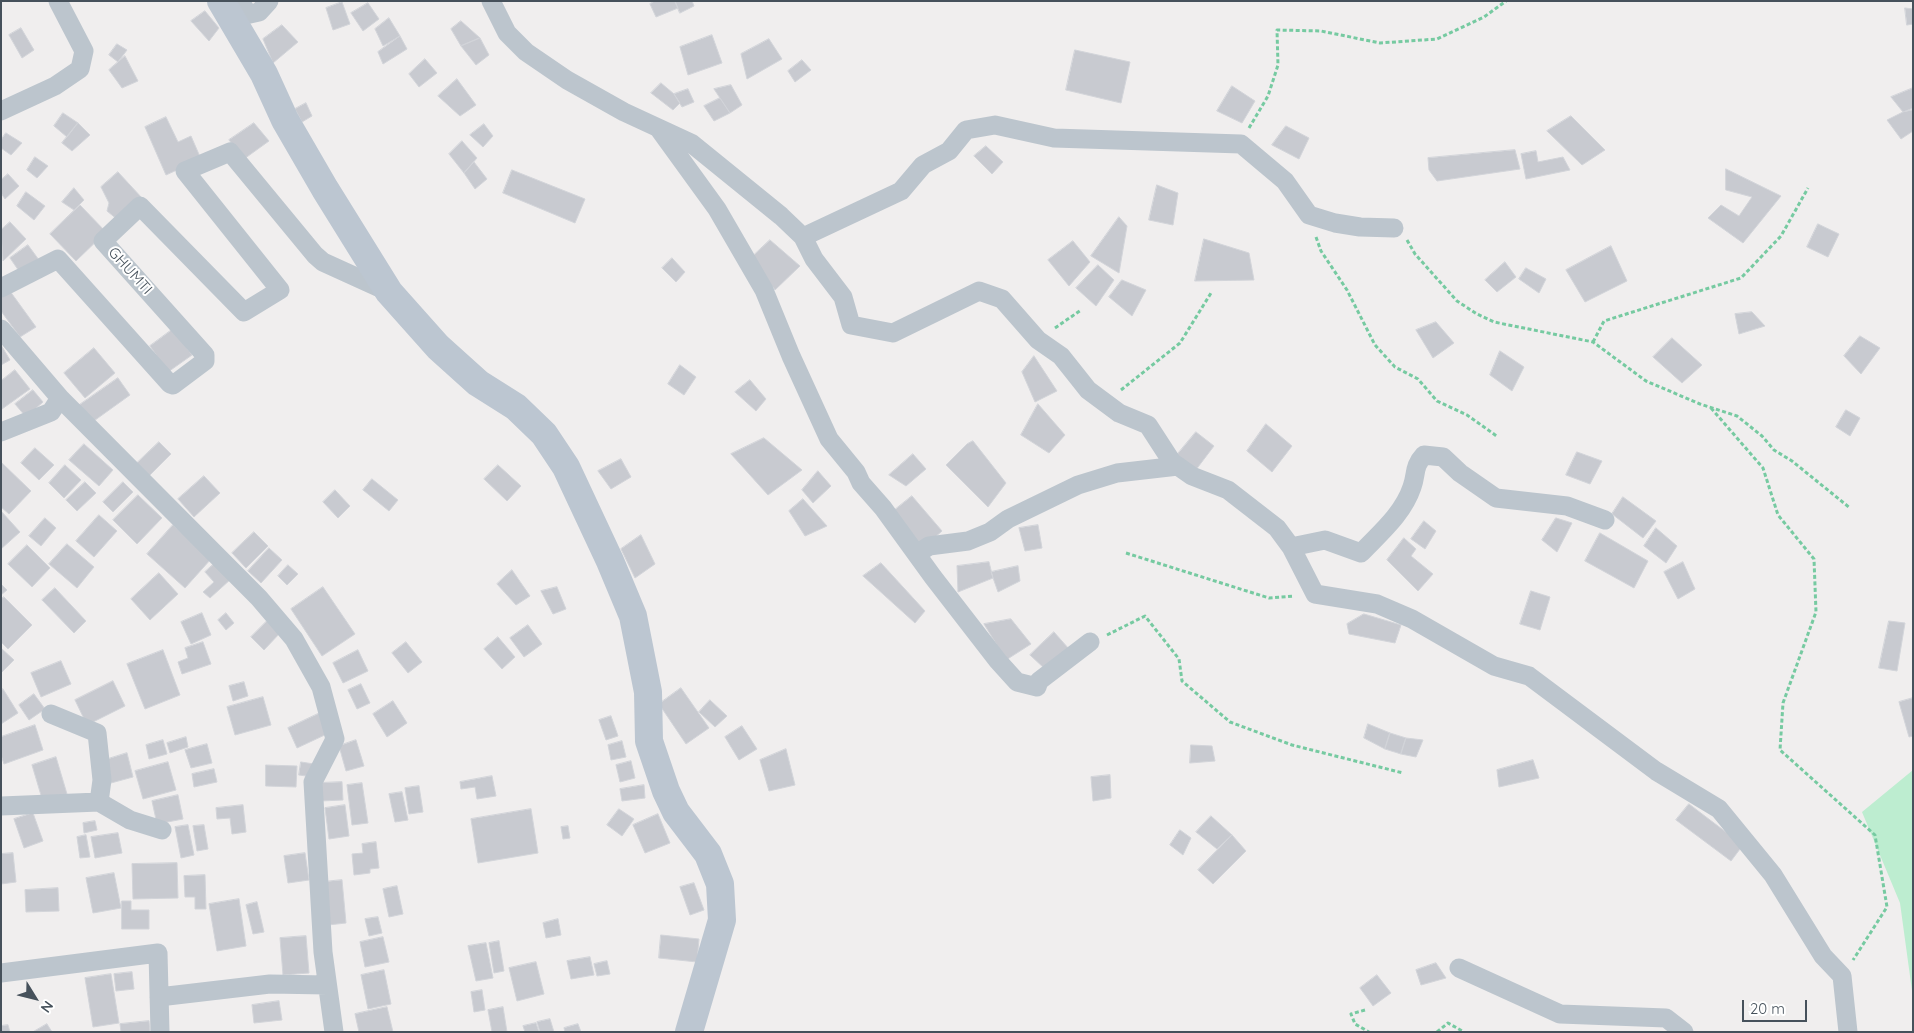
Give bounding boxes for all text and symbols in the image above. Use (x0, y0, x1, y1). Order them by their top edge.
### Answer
street label: GHUMTI (104, 244, 156, 298)
north arrow (10, 973, 60, 1023)
scale bar (1744, 990, 1809, 1022)
text: N (37, 997, 57, 1016)
text: 20 m (1750, 999, 1785, 1018)

